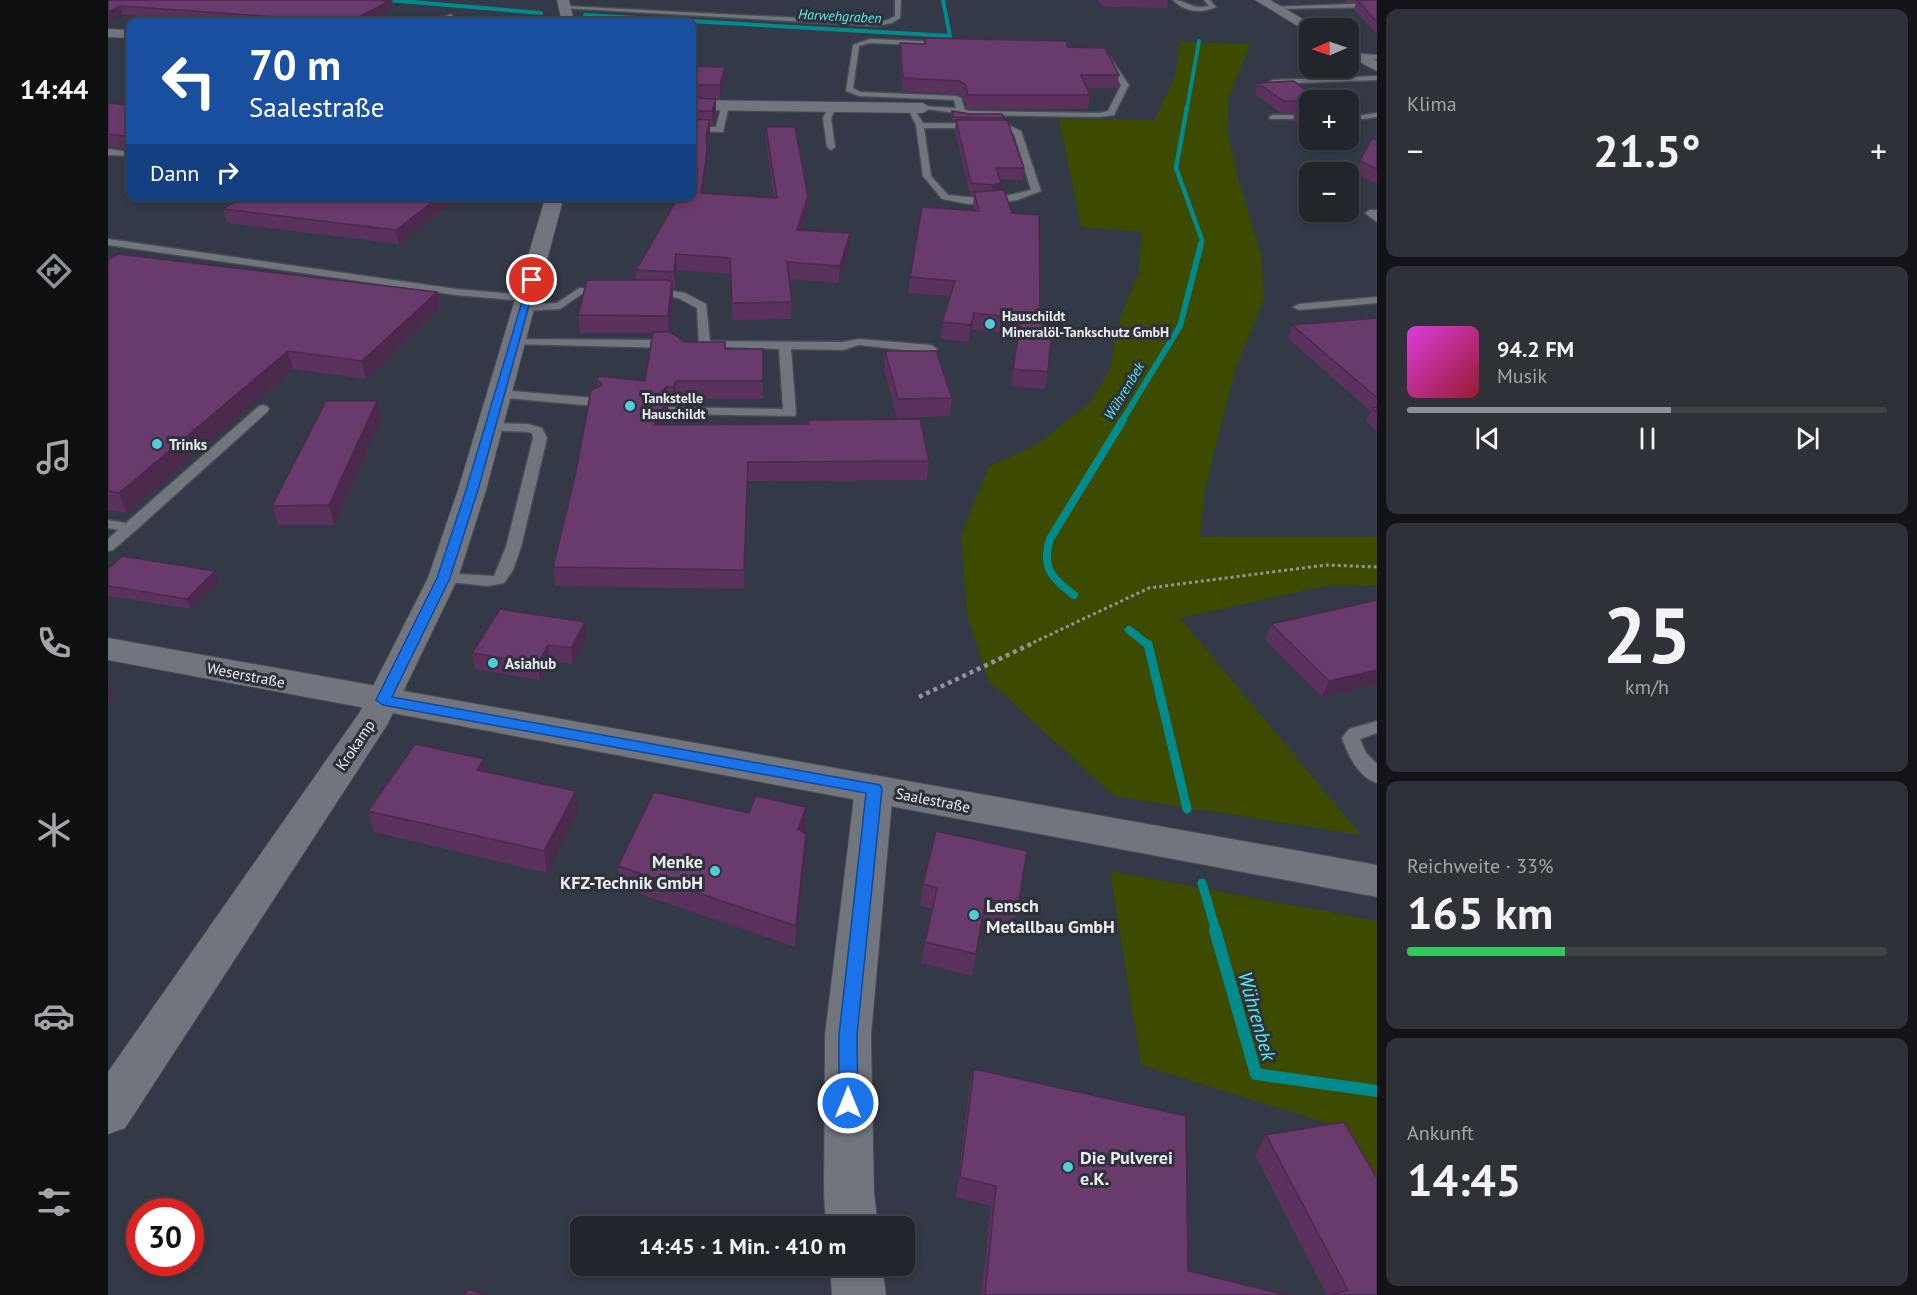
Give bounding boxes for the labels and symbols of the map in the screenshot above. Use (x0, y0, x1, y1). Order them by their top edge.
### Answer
water label: Harwehgraben (798, 5, 882, 27)
north arrow (1299, 18, 1359, 78)
pin (506, 254, 557, 305)
place label: Hauschildt Mineralöl-Tankschutz GmbH (1002, 307, 1169, 341)
marker: Hauschildt Mineralöl-Tankschutz GmbH (983, 317, 997, 331)
water label: Wührenbek (1100, 358, 1149, 423)
place label: Tankstelle Hauschildt (642, 389, 706, 423)
marker: Tankstelle Hauschildt (623, 399, 637, 413)
place label: Trinks (169, 435, 207, 454)
marker: Trinks (150, 437, 164, 451)
place label: Asiahub (505, 654, 556, 673)
marker: Asiahub (486, 656, 500, 670)
street label: Weserstraße (205, 658, 287, 692)
street label: Krokamp (331, 716, 379, 774)
street label: Saalestraße (894, 783, 972, 817)
place label: Menke KFZ-Technik GmbH (560, 850, 703, 894)
marker: Menke KFZ-Technik GmbH (708, 864, 722, 878)
place label: Lensch Metallbau GmbH (986, 894, 1115, 938)
marker: Lensch Metallbau GmbH (967, 908, 981, 922)
water label: Wührenbek (1232, 968, 1282, 1065)
position arrow (816, 1071, 880, 1135)
place label: Die Pulverei e.K. (1080, 1146, 1173, 1190)
marker: Die Pulverei e.K. (1061, 1160, 1075, 1174)
speed limit sign: 30 (126, 1198, 204, 1276)

